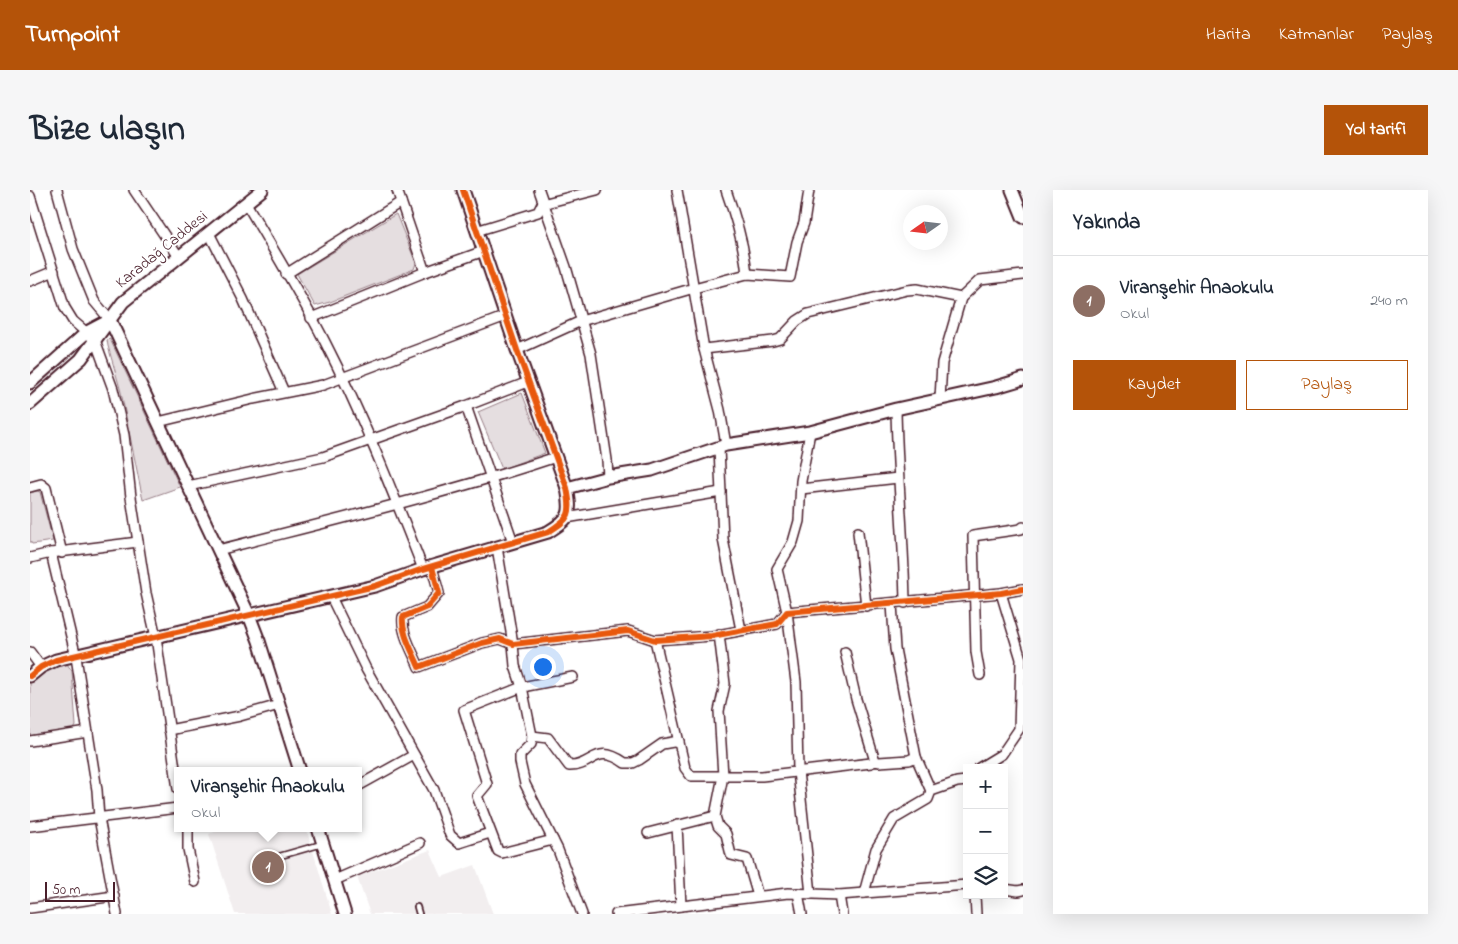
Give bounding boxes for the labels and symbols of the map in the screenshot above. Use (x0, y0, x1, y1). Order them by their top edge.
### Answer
street label: Karadağ Caddesi (111, 205, 213, 295)
north arrow (903, 205, 948, 250)
your location (530, 654, 556, 680)
pin: 1 (252, 848, 284, 886)
scale bar (45, 879, 115, 902)

